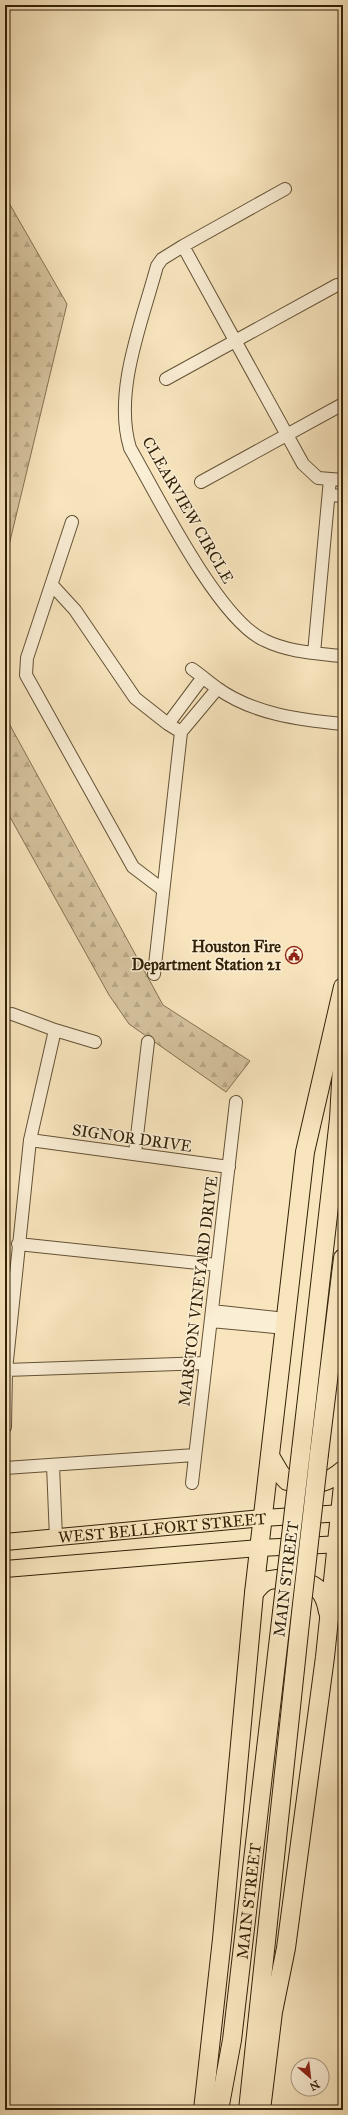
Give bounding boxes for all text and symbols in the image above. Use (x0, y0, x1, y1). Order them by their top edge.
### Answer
street label: CLEARVIEW CIRCLE (138, 433, 238, 587)
place label: Houston Fire Department Station 21 (131, 937, 282, 975)
public building icon: Houston Fire Department Station 21 (284, 945, 304, 965)
street label: SIGNOR DRIVE (71, 1120, 193, 1156)
street label: MARSTON VINEYARD DRIVE (174, 1175, 222, 1407)
street label: WEST BELLFORT STREET (57, 1508, 267, 1547)
street label: MAIN STREET (269, 1520, 303, 1638)
street label: MAIN STREET (232, 1842, 264, 1960)
north arrow (290, 2057, 330, 2097)
text: N (307, 2077, 322, 2094)

